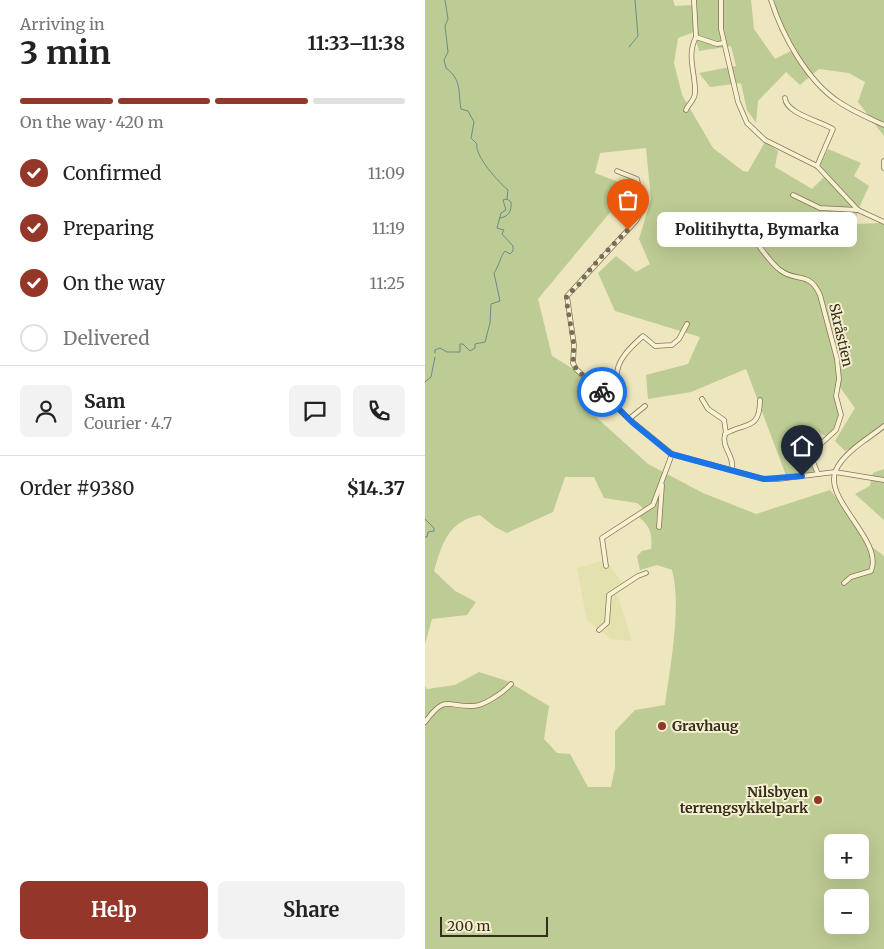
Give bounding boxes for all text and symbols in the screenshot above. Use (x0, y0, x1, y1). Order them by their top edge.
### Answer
text: Arriving in (20, 14, 105, 34)
text: 11:33–11:38 (307, 31, 405, 55)
text: 3 min (20, 33, 111, 73)
text: On the way · 420 m (20, 112, 164, 132)
icon: check (20, 159, 48, 187)
text: Confirmed (63, 161, 161, 185)
text: 11:09 (368, 163, 405, 183)
pin (607, 179, 649, 230)
icon: bag (614, 186, 642, 214)
callout: Politihytta, Bymarka (658, 212, 858, 248)
icon: check (20, 214, 48, 242)
text: Preparing (63, 216, 154, 240)
text: 11:19 (372, 218, 405, 238)
text: Politihytta, Bymarka (675, 219, 839, 239)
icon: check (20, 269, 48, 297)
text: On the way (63, 271, 165, 295)
text: 11:25 (369, 273, 405, 293)
street label: Skråstien (825, 302, 857, 368)
text: Delivered (63, 326, 150, 350)
courier (577, 367, 627, 417)
icon: bike (588, 378, 616, 406)
button: person (20, 385, 72, 437)
button: chat (289, 385, 341, 437)
button: phone (353, 385, 405, 437)
text: Sam (84, 389, 125, 413)
text: Courier · 4.7 (84, 413, 172, 433)
pin (781, 425, 823, 476)
icon: home (788, 432, 816, 460)
text: Order #9380 (20, 476, 134, 500)
text: $14.37 (346, 476, 405, 500)
place label: Gravhaug (672, 717, 739, 735)
marker: Gravhaug (656, 720, 668, 732)
place label: Nilsbyen terrengsykkelpark (680, 783, 809, 817)
marker: Nilsbyen terrengsykkelpark (812, 794, 824, 806)
map controls (824, 834, 869, 934)
button: + (824, 834, 869, 879)
button: Help (20, 881, 208, 939)
button: Share (218, 881, 405, 939)
button: − (824, 889, 869, 934)
scale bar (440, 914, 547, 937)
text: 200 m (447, 917, 490, 935)

